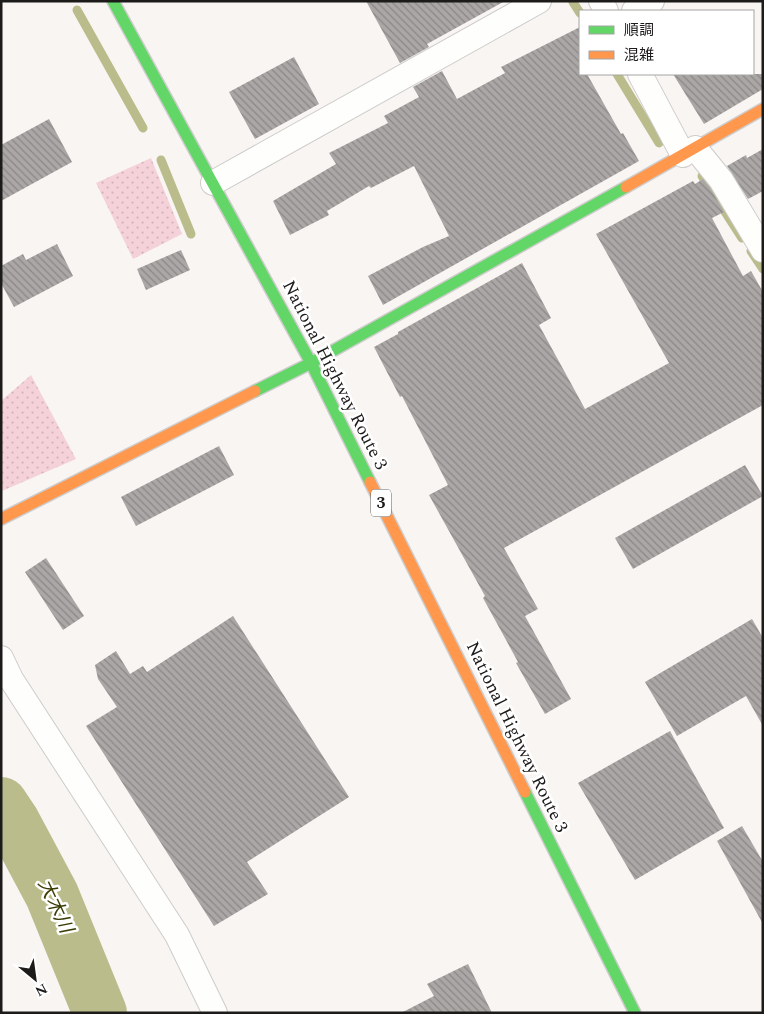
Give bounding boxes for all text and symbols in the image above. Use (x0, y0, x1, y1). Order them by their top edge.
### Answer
legend (579, 10, 754, 75)
text: 順調 (624, 19, 654, 42)
text: 混雑 (624, 44, 654, 67)
street label: National Highway Route 3 (275, 276, 395, 474)
road number: 3 (371, 489, 391, 516)
street label: National Highway Route 3 (459, 637, 575, 837)
water label: 大木川 (30, 874, 81, 940)
north arrow (10, 954, 60, 1004)
text: N (31, 978, 51, 1002)

